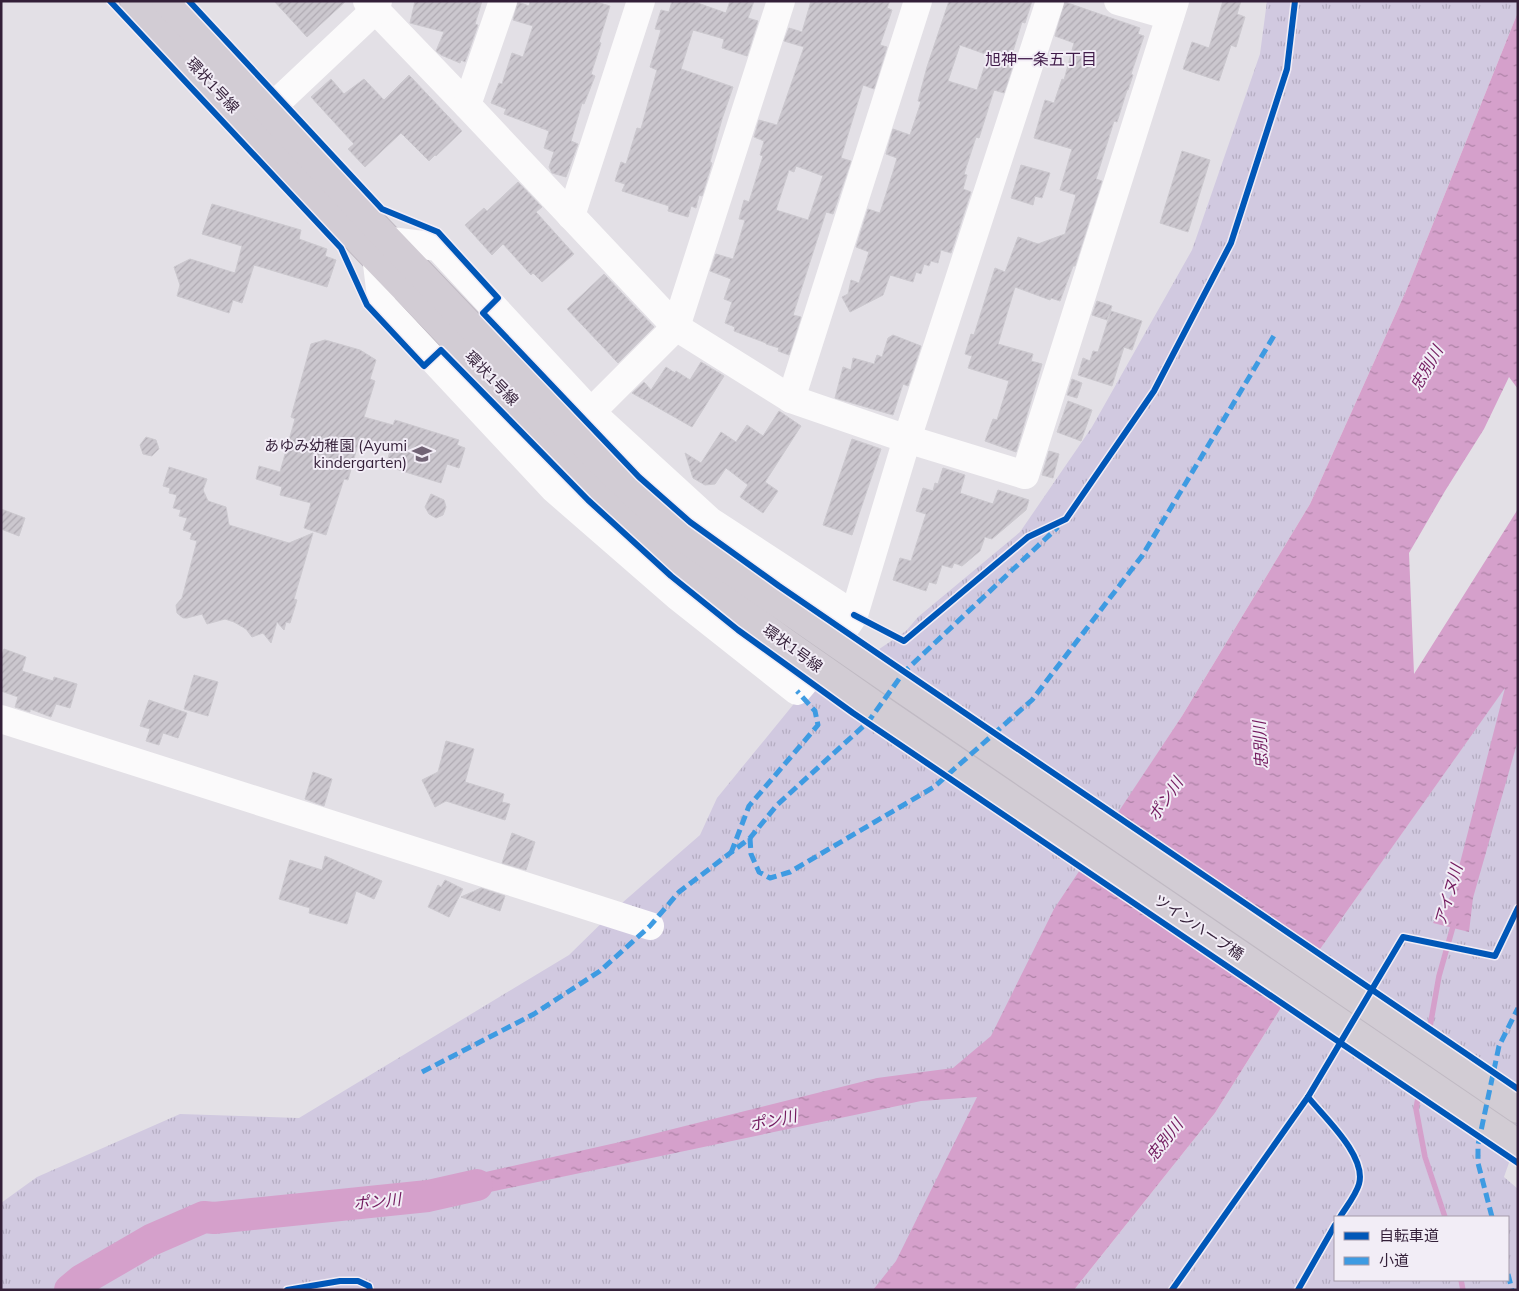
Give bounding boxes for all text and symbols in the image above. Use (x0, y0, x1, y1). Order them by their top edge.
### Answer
district label: 旭神一条五丁目 (985, 49, 1097, 69)
street label: 環状1号線 (183, 53, 243, 117)
water label: 忠別川 (1405, 340, 1448, 394)
street label: 環状1号線 (461, 347, 523, 409)
place label: あゆみ幼稚園 (Ayumi kindergarten) (264, 436, 407, 472)
school or university icon: あゆみ幼稚園 (Ayumi kindergarten) (411, 443, 433, 465)
street label: 環状1号線 (759, 620, 827, 676)
water label: 忠別川 (1249, 719, 1271, 769)
water label: ポン川 (1143, 772, 1188, 824)
water label: アイヌ川 (1430, 860, 1467, 928)
street label: ツインハープ橋 (1151, 890, 1247, 964)
water label: ポン川 (747, 1105, 801, 1135)
water label: 忠別川 (1141, 1113, 1188, 1165)
water label: ポン川 (352, 1188, 404, 1213)
legend (1334, 1216, 1509, 1281)
text: 自転車道 (1379, 1226, 1439, 1245)
text: 小道 (1379, 1251, 1409, 1270)

